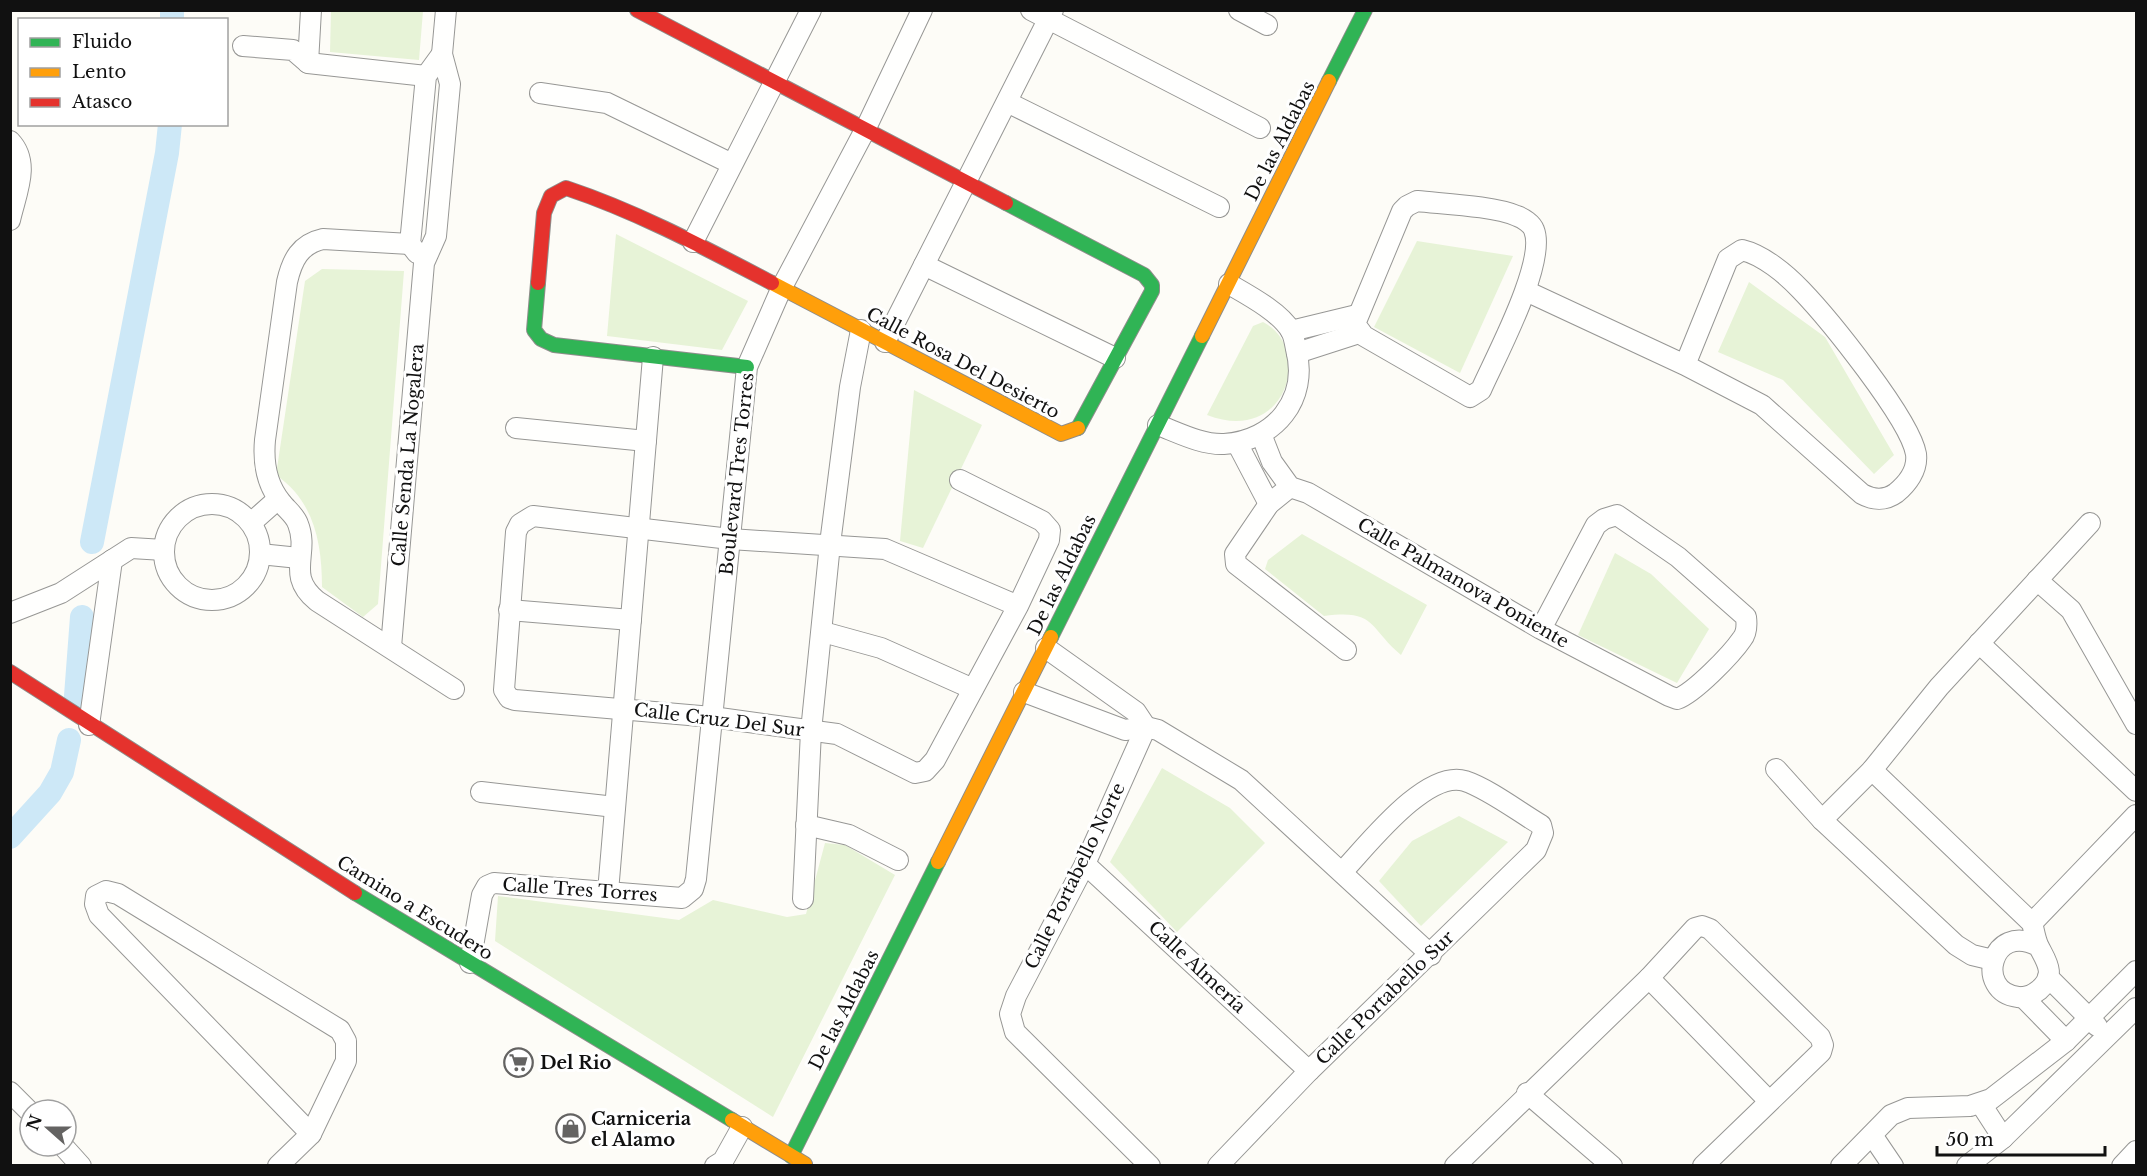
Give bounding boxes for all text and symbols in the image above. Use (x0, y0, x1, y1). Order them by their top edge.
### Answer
legend (18, 18, 228, 126)
text: Fluido (72, 31, 132, 53)
text: Lento (72, 61, 126, 83)
street label: De las Aldabas (1240, 77, 1320, 205)
text: Atasco (71, 91, 132, 113)
street label: Calle Rosa Del Desierto (863, 303, 1063, 423)
street label: Calle Senda La Nogalera (387, 342, 429, 568)
street label: Boulevard Tres Torres (715, 371, 759, 577)
street label: De las Aldabas (1023, 511, 1101, 639)
street label: Calle Palmanova Poniente (1353, 513, 1573, 653)
street label: Calle Cruz Del Sur (633, 699, 806, 741)
street label: Calle Portabello Norte (1020, 779, 1130, 973)
street label: Camino a Escudero (333, 851, 497, 965)
street label: Calle Tres Torres (502, 874, 658, 906)
street label: Calle Almería (1144, 916, 1250, 1018)
street label: Calle Portabello Sur (1311, 926, 1459, 1070)
street label: De las Aldabas (804, 946, 884, 1074)
supermarket icon: Del Rio (503, 1047, 535, 1079)
place label: Del Rio (540, 1052, 611, 1074)
north arrow (18, 1098, 78, 1158)
place label: Carniceria el Alamo (591, 1108, 692, 1151)
text: N (22, 1112, 46, 1133)
shop icon: Carniceria el Alamo (554, 1113, 586, 1145)
scale bar (1937, 1119, 2105, 1157)
text: 50 m (1946, 1129, 1994, 1151)

